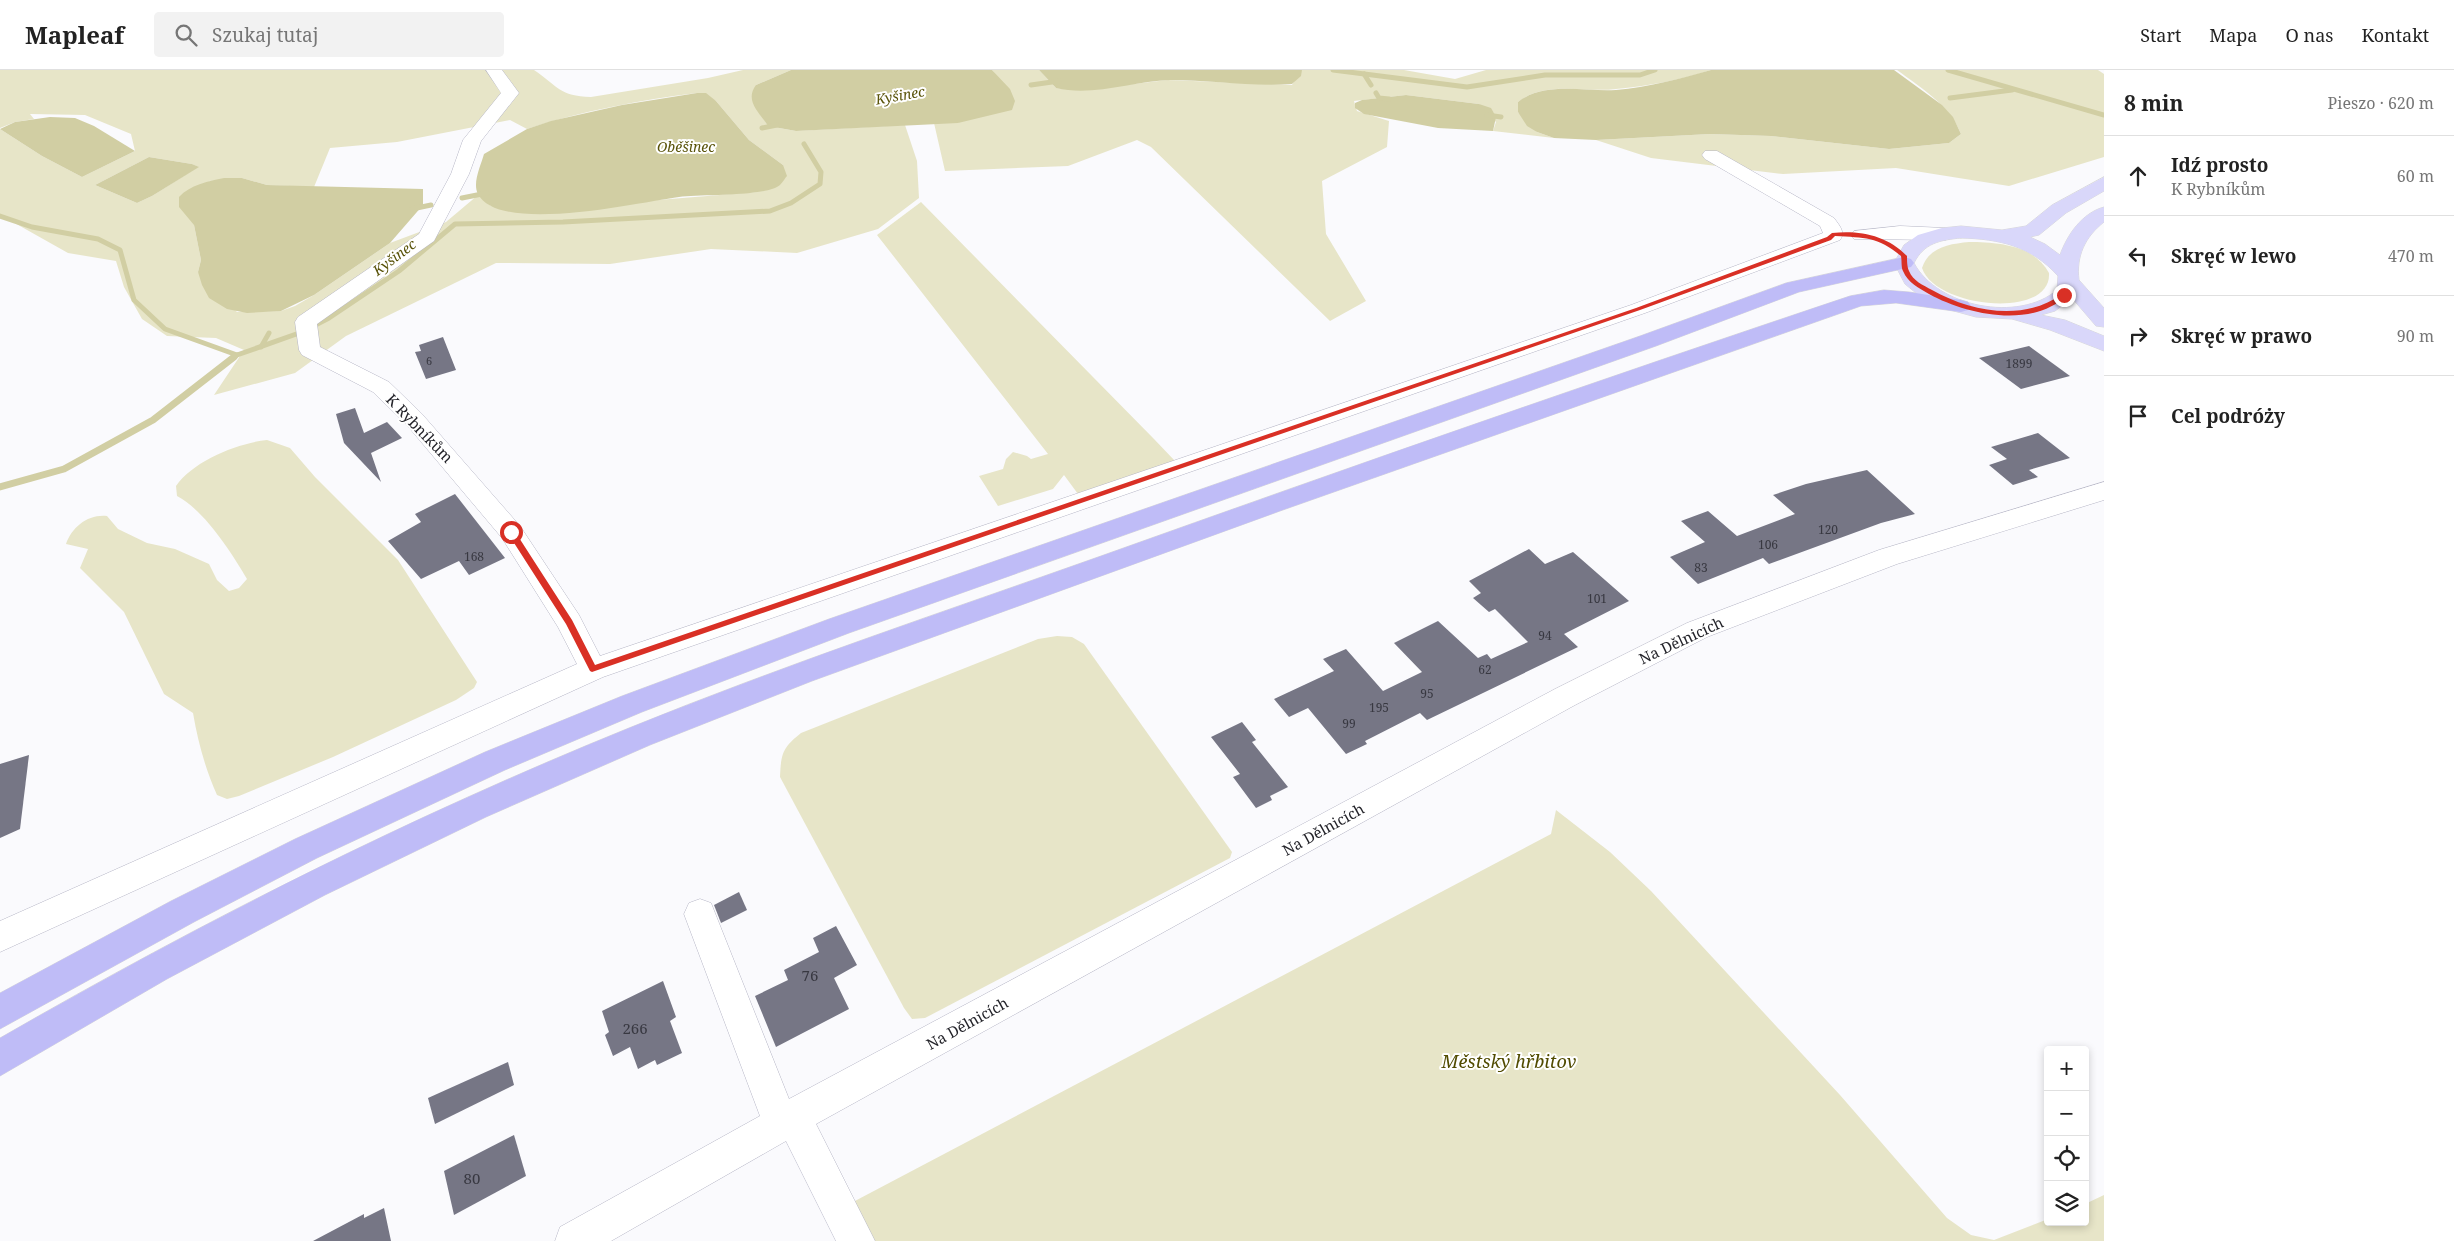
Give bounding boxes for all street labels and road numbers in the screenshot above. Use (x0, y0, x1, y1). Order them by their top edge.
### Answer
street label: K Rybníkům (382, 389, 458, 467)
street label: Na Dělnicích (1636, 612, 1727, 668)
street label: Na Dělnicích (1278, 798, 1368, 860)
street label: Na Dělnicích (922, 992, 1012, 1054)

